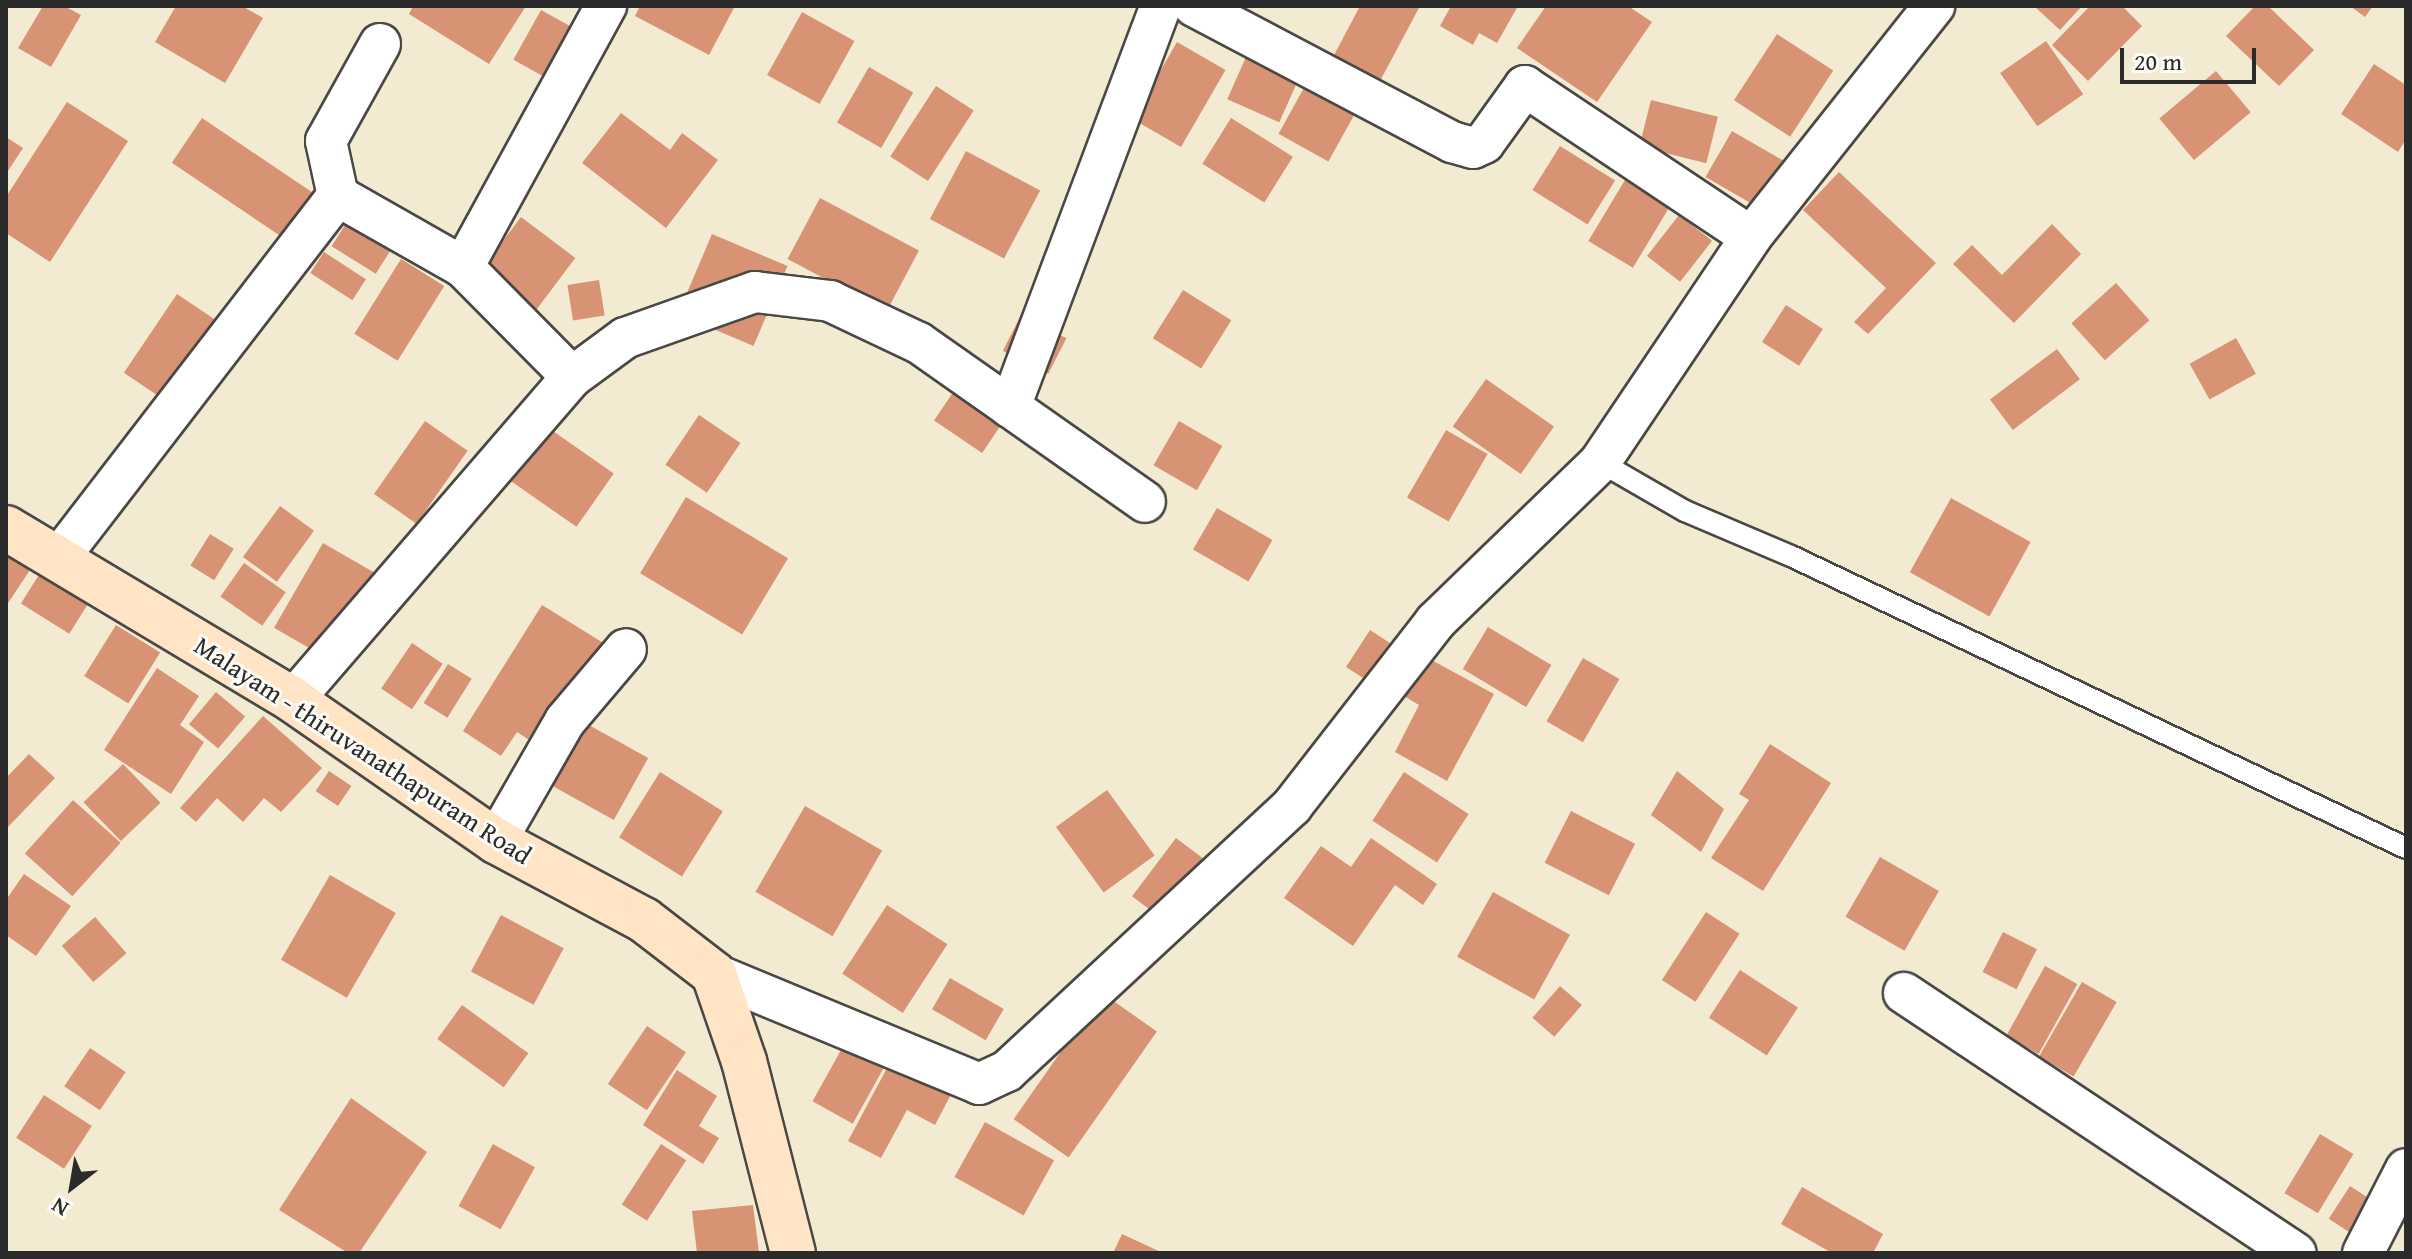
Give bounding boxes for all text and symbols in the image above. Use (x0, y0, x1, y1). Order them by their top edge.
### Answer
scale bar (2124, 32, 2260, 82)
text: 20 m (2134, 44, 2182, 79)
street label: Malayam - thiruvanathapuram Road (189, 629, 537, 871)
north arrow (32, 1147, 112, 1227)
text: N (45, 1190, 74, 1225)

